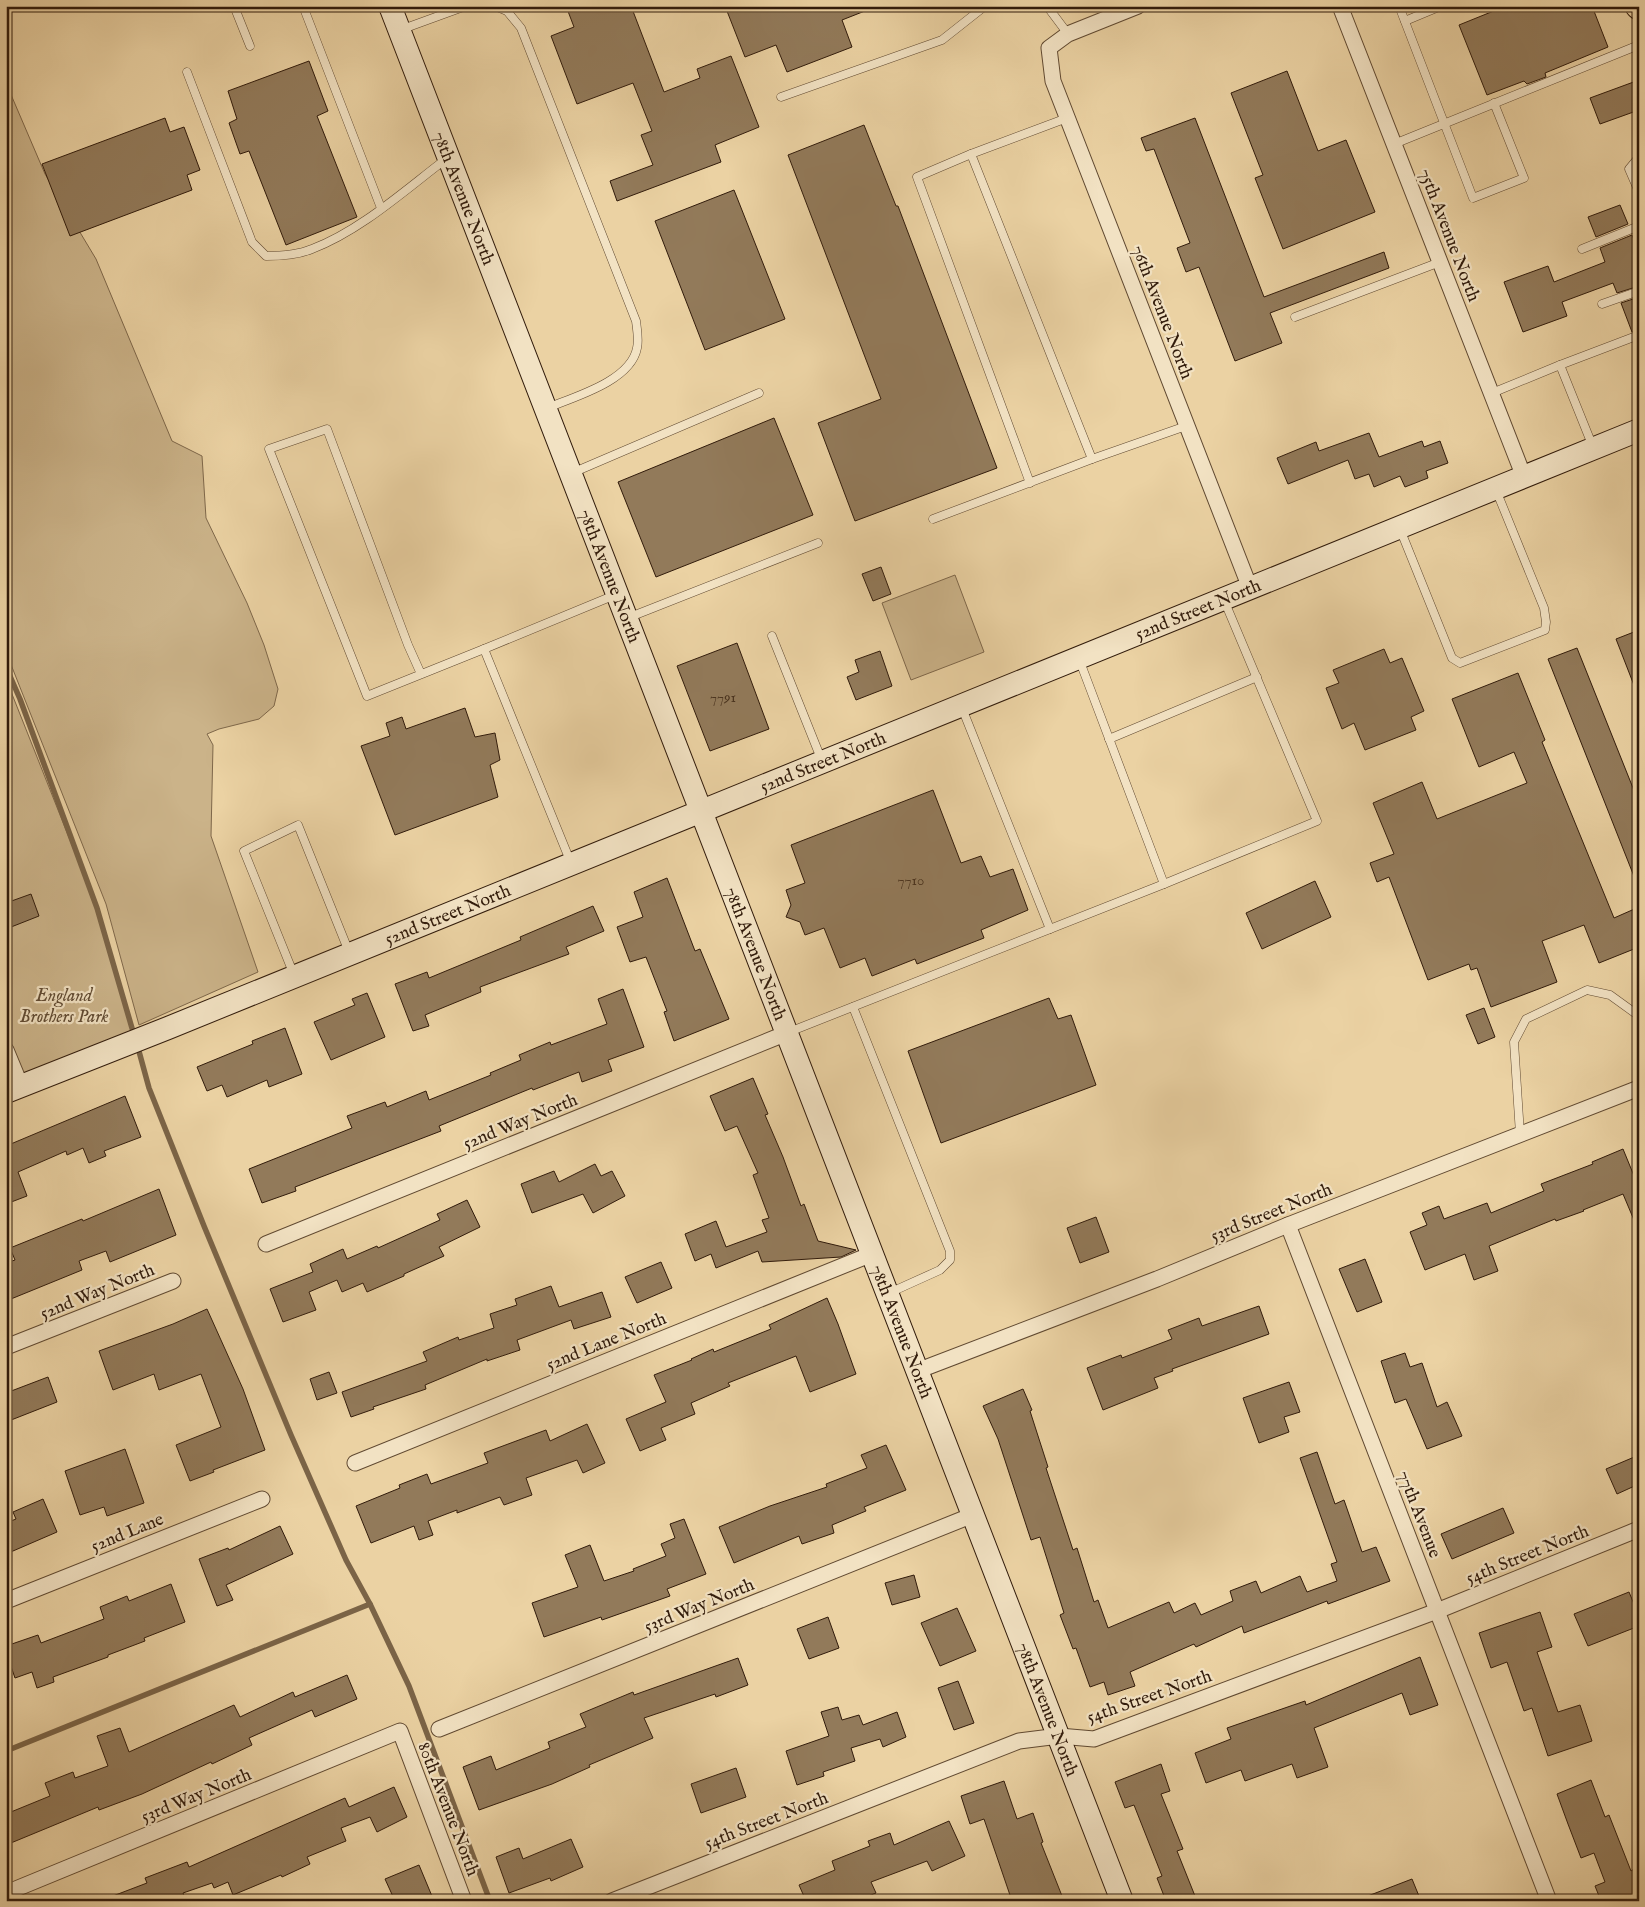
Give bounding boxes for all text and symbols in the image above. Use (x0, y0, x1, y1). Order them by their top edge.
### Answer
street label: 78th Avenue North (427, 129, 499, 269)
street label: 75th Avenue North (1413, 166, 1485, 306)
street label: 76th Avenue North (1125, 242, 1198, 383)
street label: 78th Avenue North (573, 506, 645, 647)
street label: 52nd Street North (1132, 575, 1265, 647)
house number: 7791 (710, 688, 736, 707)
street label: 52nd Street North (757, 727, 890, 799)
house number: 7710 (898, 871, 924, 890)
street label: 52nd Street North (382, 880, 515, 952)
street label: 78th Avenue North (719, 884, 791, 1025)
park label: England Brothers Park (19, 985, 109, 1029)
street label: 52nd Way North (460, 1089, 582, 1156)
street label: 53rd Street North (1207, 1178, 1336, 1248)
street label: 52nd Way North (37, 1259, 159, 1326)
street label: 78th Avenue North (864, 1262, 937, 1403)
street label: 52nd Lane North (543, 1308, 670, 1377)
street label: 77th Avenue (1391, 1468, 1446, 1561)
street label: 52nd Lane (88, 1508, 167, 1558)
street label: 54th Street North (1463, 1520, 1593, 1591)
street label: 53rd Way North (641, 1574, 758, 1639)
street label: 78th Avenue North (1010, 1640, 1083, 1780)
street label: 54th Street North (1084, 1665, 1215, 1730)
street label: 80th Avenue North (411, 1739, 484, 1880)
street label: 53rd Way North (138, 1764, 255, 1829)
street label: 54th Street North (701, 1787, 832, 1856)

